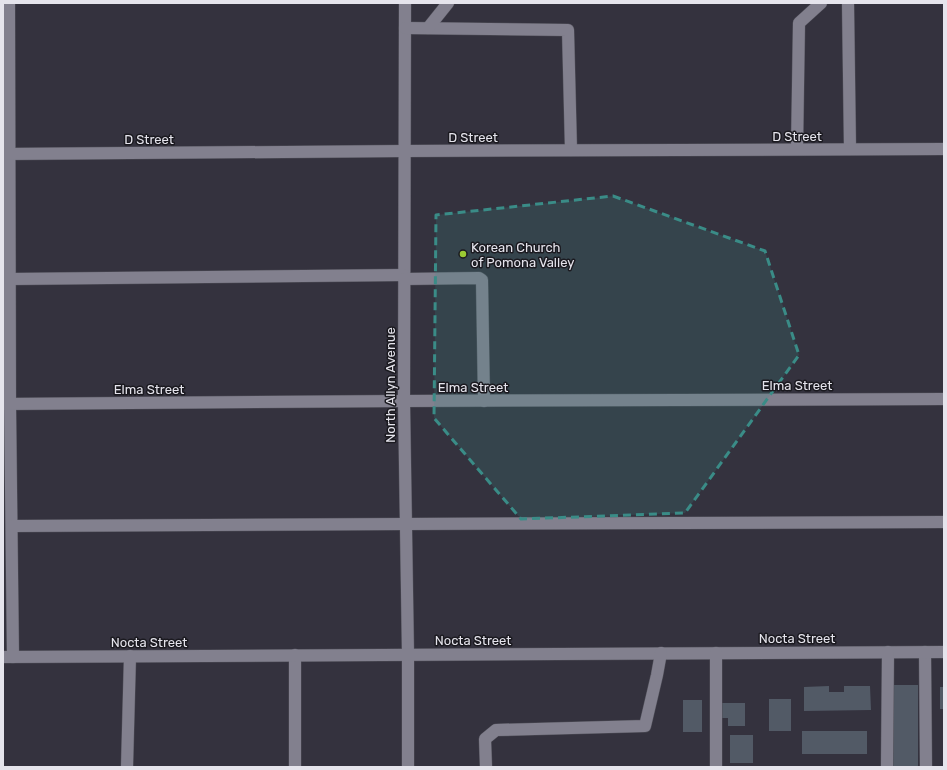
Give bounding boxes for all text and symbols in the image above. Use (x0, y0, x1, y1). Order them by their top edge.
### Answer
street label: D Street (772, 129, 822, 144)
street label: D Street (448, 130, 498, 145)
street label: D Street (124, 132, 174, 147)
place label: Korean Church of Pomona Valley (471, 240, 574, 270)
marker: Korean Church of Pomona Valley (458, 249, 468, 259)
street label: North Allyn Avenue (383, 327, 398, 443)
street label: Elma Street (762, 378, 832, 393)
street label: Elma Street (438, 380, 508, 395)
street label: Elma Street (114, 382, 184, 397)
street label: Nocta Street (759, 631, 835, 646)
street label: Nocta Street (435, 633, 511, 648)
street label: Nocta Street (111, 635, 187, 650)

